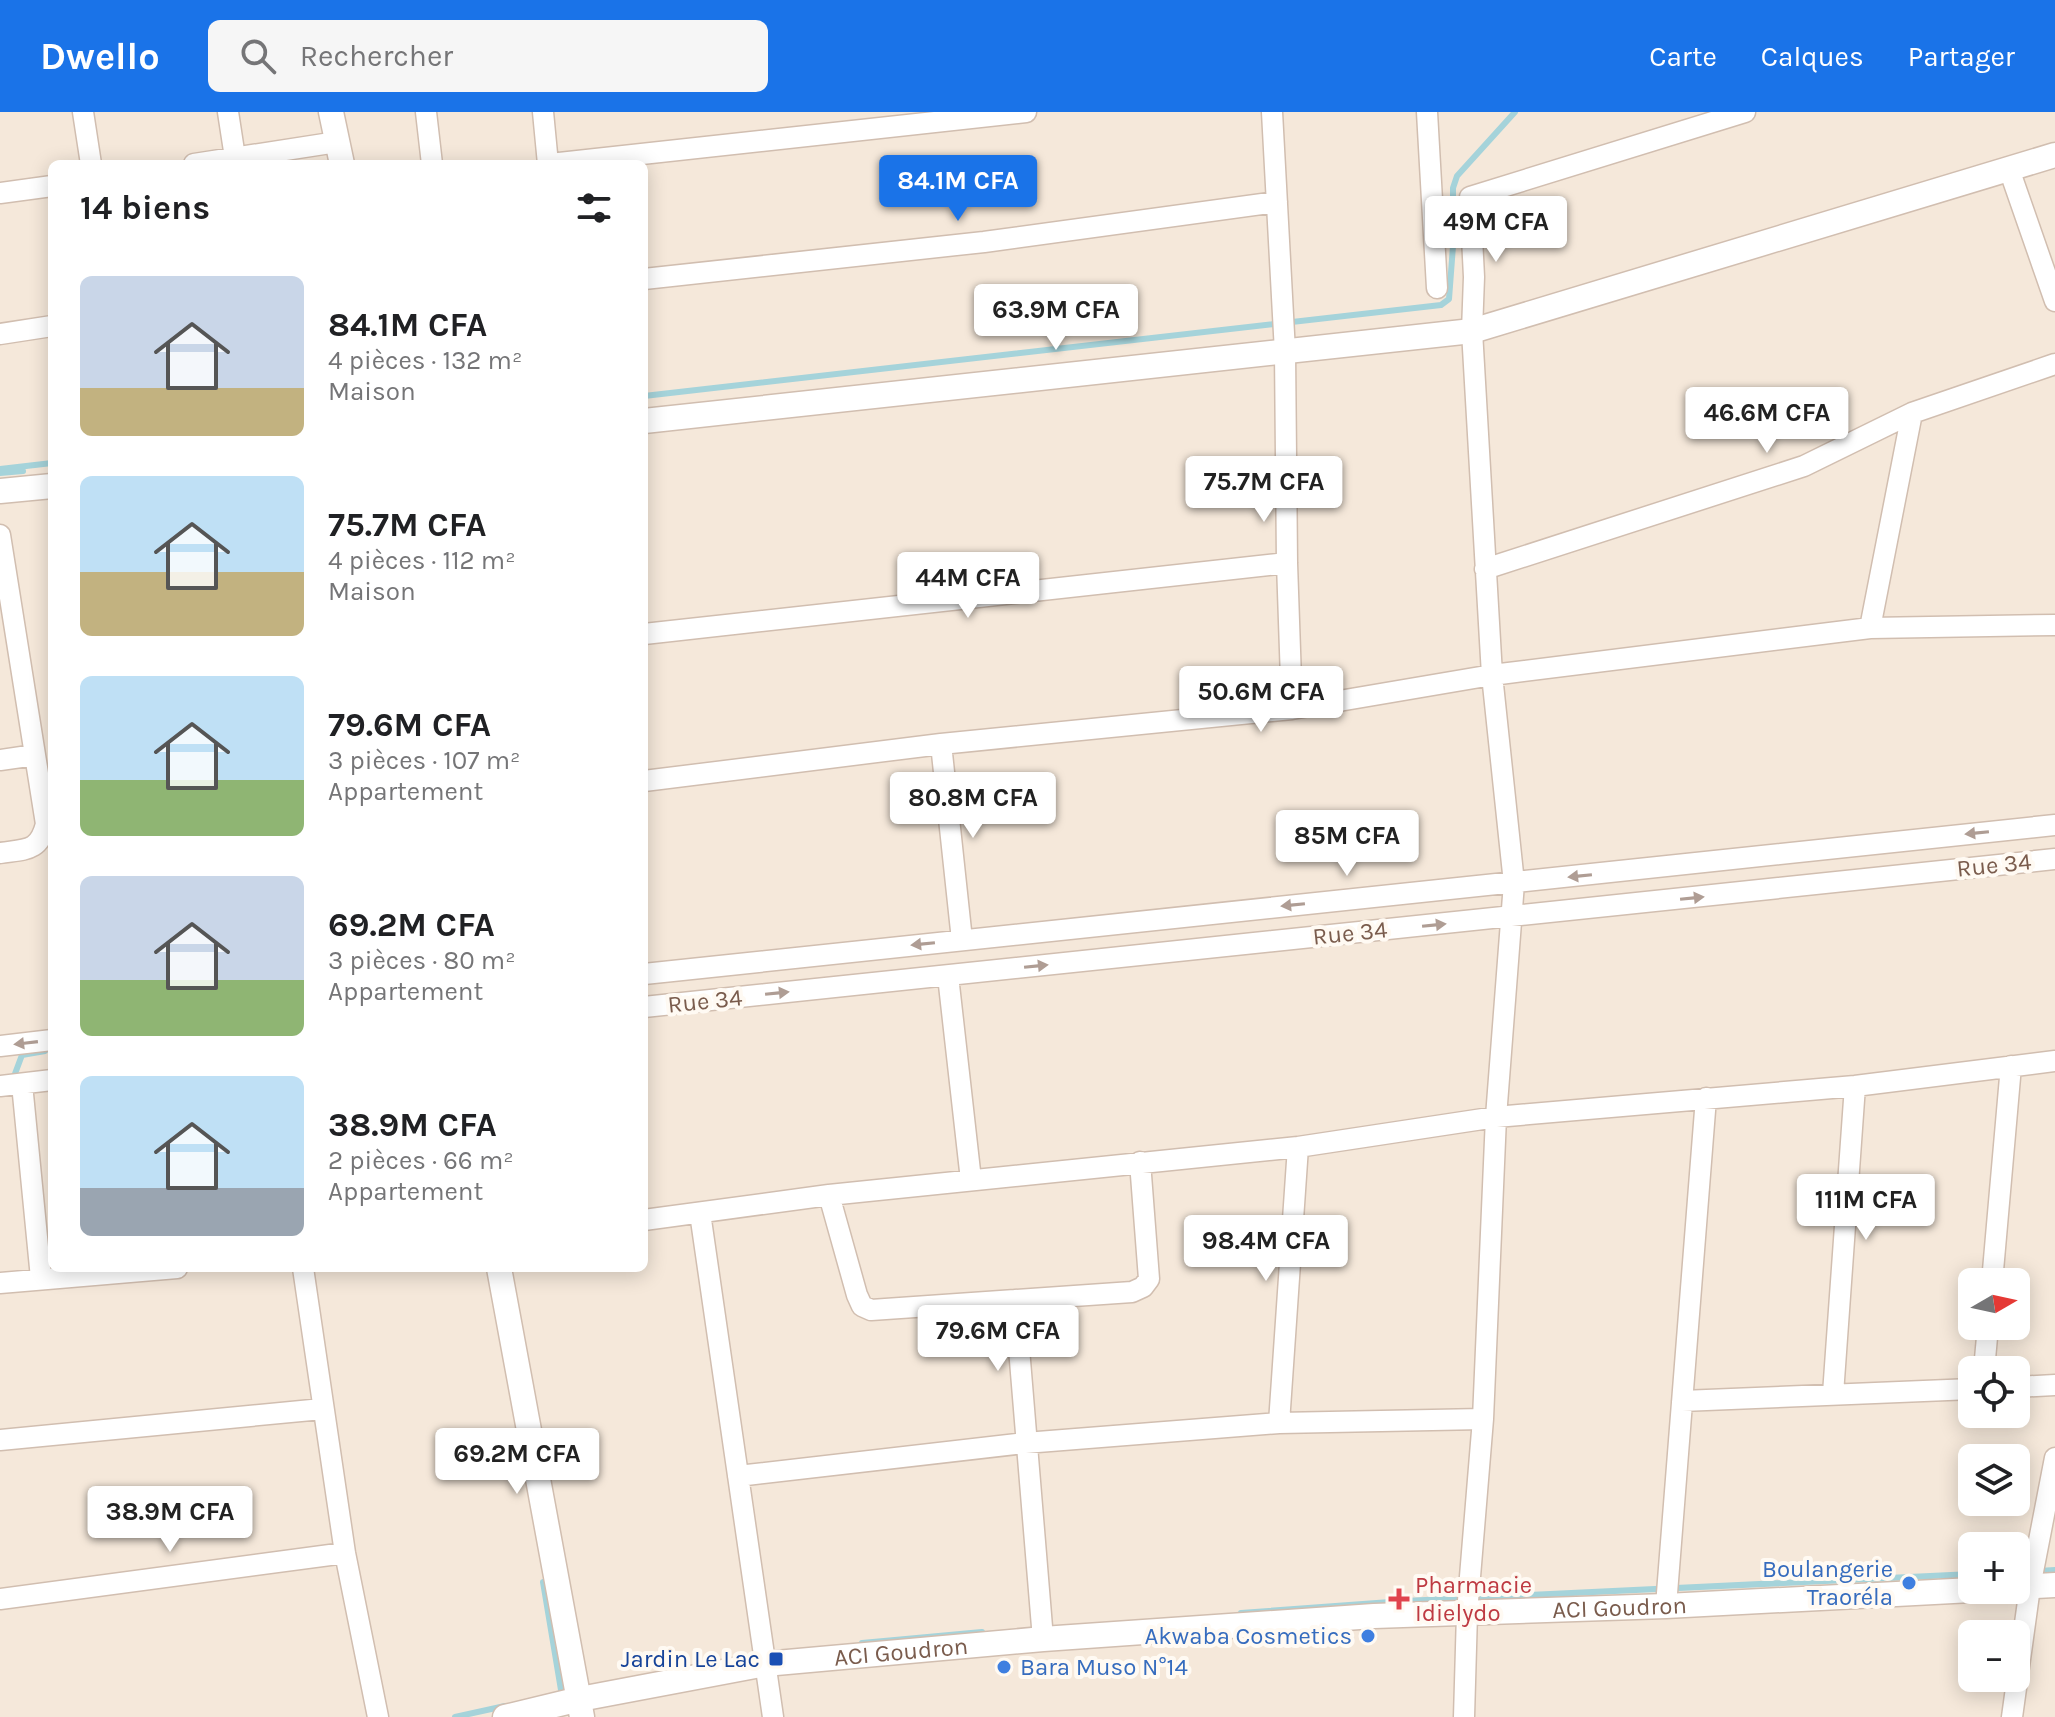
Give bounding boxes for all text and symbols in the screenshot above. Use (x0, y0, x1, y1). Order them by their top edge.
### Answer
search box (208, 20, 768, 92)
text: Dwello (40, 34, 160, 79)
icon: search (236, 34, 280, 78)
text: Rechercher (300, 38, 453, 74)
text: Carte (1649, 40, 1717, 73)
text: Calques (1761, 40, 1864, 73)
text: Partager (1908, 40, 2015, 73)
pin: 84.1M CFA (866, 155, 1050, 223)
text: 84.1M CFA (897, 165, 1019, 196)
icon: filters (572, 186, 616, 230)
text: 14 biens (80, 188, 210, 228)
pin: 49M CFA (1422, 196, 1570, 264)
text: 49M CFA (1443, 206, 1549, 237)
pin: 63.9M CFA (964, 284, 1148, 352)
text: 63.9M CFA (992, 294, 1120, 325)
text: 84.1M CFA (328, 305, 487, 345)
icon: home (144, 308, 240, 404)
text: 4 pièces · 132 m² (328, 345, 522, 376)
text: Maison (328, 376, 416, 407)
pin: 46.6M CFA (1675, 387, 1859, 455)
text: 46.6M CFA (1703, 397, 1831, 428)
pin: 75.7M CFA (1172, 456, 1356, 524)
text: 75.7M CFA (1203, 466, 1325, 497)
text: 75.7M CFA (328, 505, 486, 545)
icon: home (144, 508, 240, 604)
text: 4 pièces · 112 m² (328, 545, 516, 576)
pin: 44M CFA (894, 552, 1042, 620)
text: 44M CFA (915, 562, 1021, 593)
text: Maison (328, 576, 416, 607)
pin: 50.6M CFA (1169, 666, 1353, 734)
text: 50.6M CFA (1197, 676, 1325, 707)
text: 79.6M CFA (328, 705, 491, 745)
icon: home (144, 708, 240, 804)
text: 3 pièces · 107 m² (328, 745, 520, 776)
pin: 80.8M CFA (881, 772, 1065, 840)
text: Appartement (328, 776, 483, 807)
text: 80.8M CFA (908, 782, 1038, 813)
pin: 85M CFA (1273, 810, 1421, 878)
text: 85M CFA (1294, 820, 1400, 851)
one-way arrow (1965, 827, 1990, 840)
street label: Rue 34 (1955, 847, 2033, 883)
one-way arrow (1567, 869, 1592, 882)
one-way arrow (1680, 891, 1705, 904)
one-way arrow (1280, 899, 1305, 912)
text: 69.2M CFA (328, 905, 495, 945)
icon: home (144, 908, 240, 1004)
street label: Rue 34 (1311, 915, 1389, 951)
one-way arrow (1422, 918, 1447, 931)
one-way arrow (910, 938, 935, 951)
text: 3 pièces · 80 m² (328, 945, 516, 976)
one-way arrow (1024, 959, 1049, 972)
text: Appartement (328, 976, 483, 1007)
street label: Rue 34 (666, 983, 744, 1019)
one-way arrow (765, 987, 790, 1000)
one-way arrow (13, 1036, 38, 1049)
text: 38.9M CFA (328, 1105, 497, 1145)
icon: home (144, 1108, 240, 1204)
text: 2 pièces · 66 m² (328, 1145, 514, 1176)
pin: 111M CFA (1783, 1174, 1949, 1242)
text: Appartement (328, 1176, 483, 1207)
text: 111M CFA (1815, 1184, 1917, 1215)
pin: 98.4M CFA (1174, 1215, 1358, 1283)
text: 98.4M CFA (1202, 1225, 1330, 1256)
north arrow (1958, 1268, 2030, 1340)
map controls (1958, 1268, 2030, 1692)
pin: 79.6M CFA (906, 1305, 1090, 1373)
text: 79.6M CFA (936, 1315, 1060, 1346)
button: locate (1958, 1356, 2030, 1428)
pin: 69.2M CFA (425, 1428, 609, 1496)
text: 69.2M CFA (453, 1438, 581, 1469)
button: layers (1958, 1444, 2030, 1516)
pin: 38.9M CFA (78, 1486, 262, 1554)
text: 38.9M CFA (106, 1496, 235, 1527)
button: + (1958, 1532, 2030, 1604)
place label: Boulangerie Traoréla (1762, 1555, 1893, 1611)
place label: Pharmacie Idielydo (1415, 1571, 1532, 1627)
marker: Boulangerie Traoréla (1900, 1574, 1918, 1592)
marker: Pharmacie Idielydo (1390, 1590, 1408, 1608)
street label: ACI Goudron (1552, 1591, 1688, 1624)
button: − (1958, 1620, 2030, 1692)
place label: Akwaba Cosmetics (1145, 1622, 1352, 1650)
marker: Akwaba Cosmetics (1359, 1627, 1377, 1645)
street label: ACI Goudron (833, 1632, 969, 1672)
place label: Jardin Le Lac (621, 1645, 760, 1673)
marker: Jardin Le Lac (767, 1650, 785, 1668)
place label: Bara Muso N°14 (1020, 1653, 1188, 1681)
marker: Bara Muso N°14 (995, 1658, 1013, 1676)

